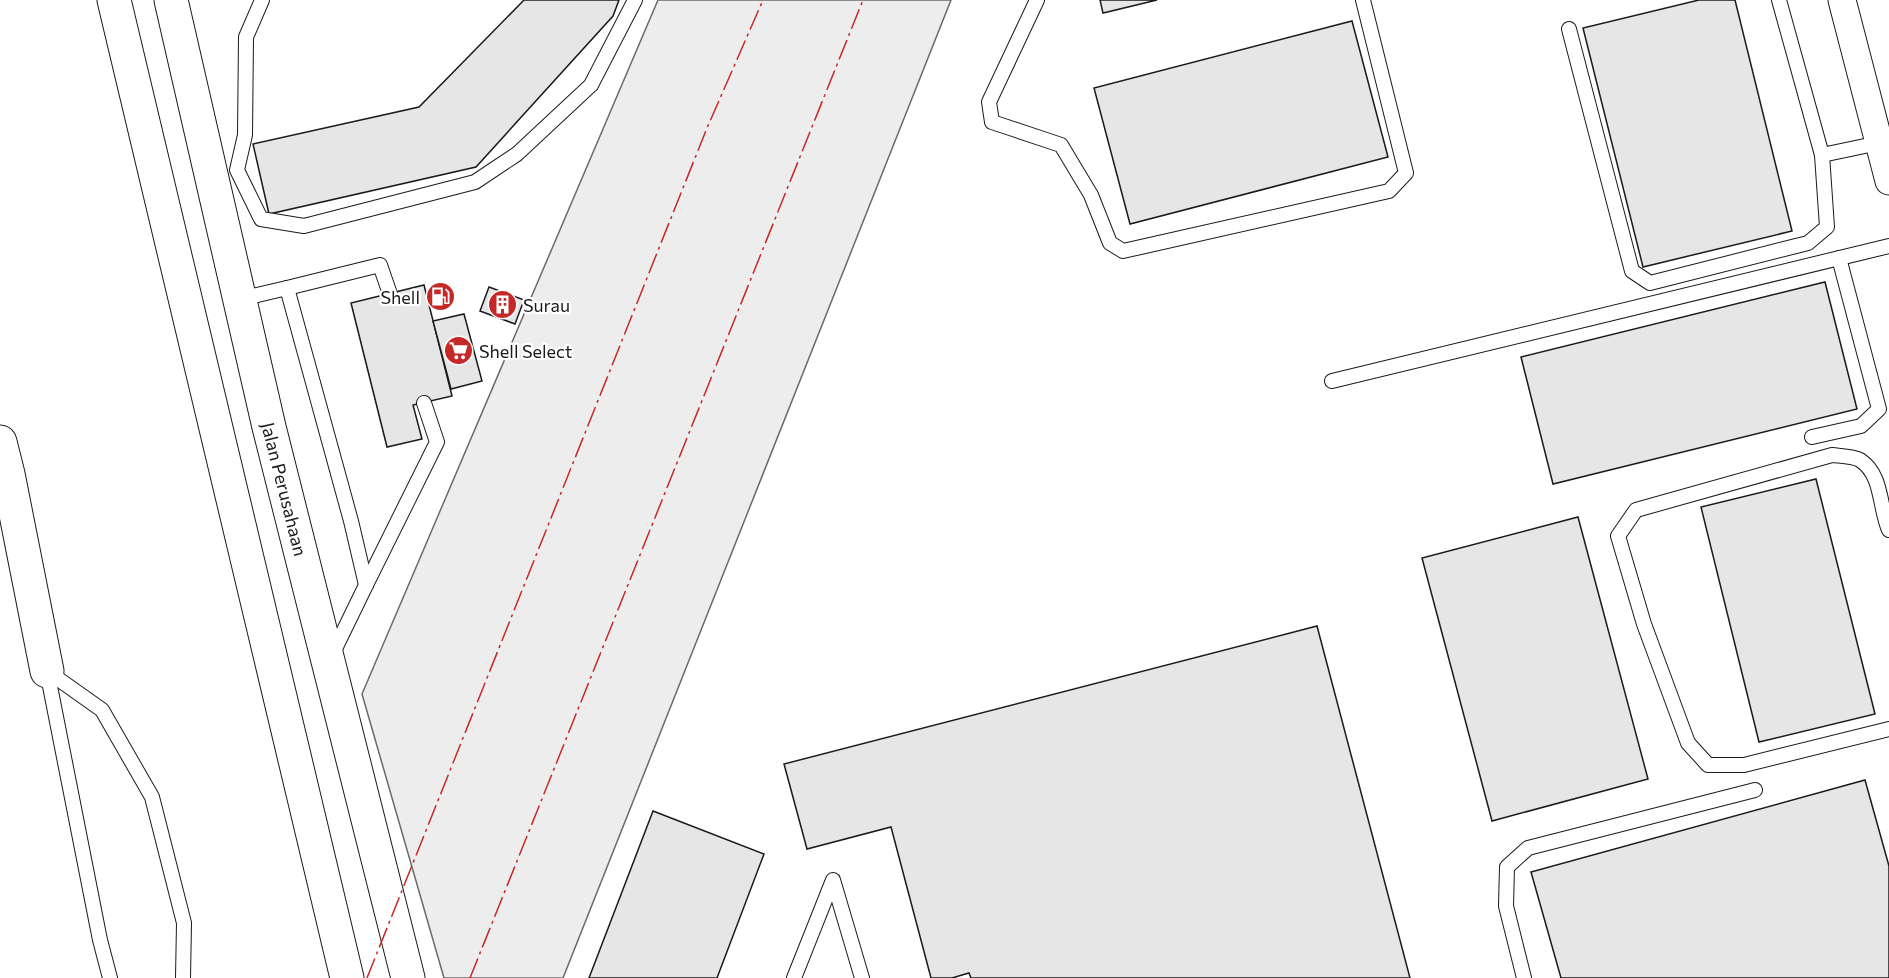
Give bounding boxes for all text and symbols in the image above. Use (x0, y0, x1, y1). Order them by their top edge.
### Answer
fuel station icon: Shell (425, 281, 457, 313)
place label: Shell (380, 286, 420, 308)
building icon: Surau (486, 289, 518, 321)
place label: Surau (523, 294, 570, 316)
supermarket icon: Shell Select (442, 335, 474, 367)
place label: Shell Select (479, 340, 572, 362)
street label: Jalan Perusahaan (257, 420, 312, 558)

